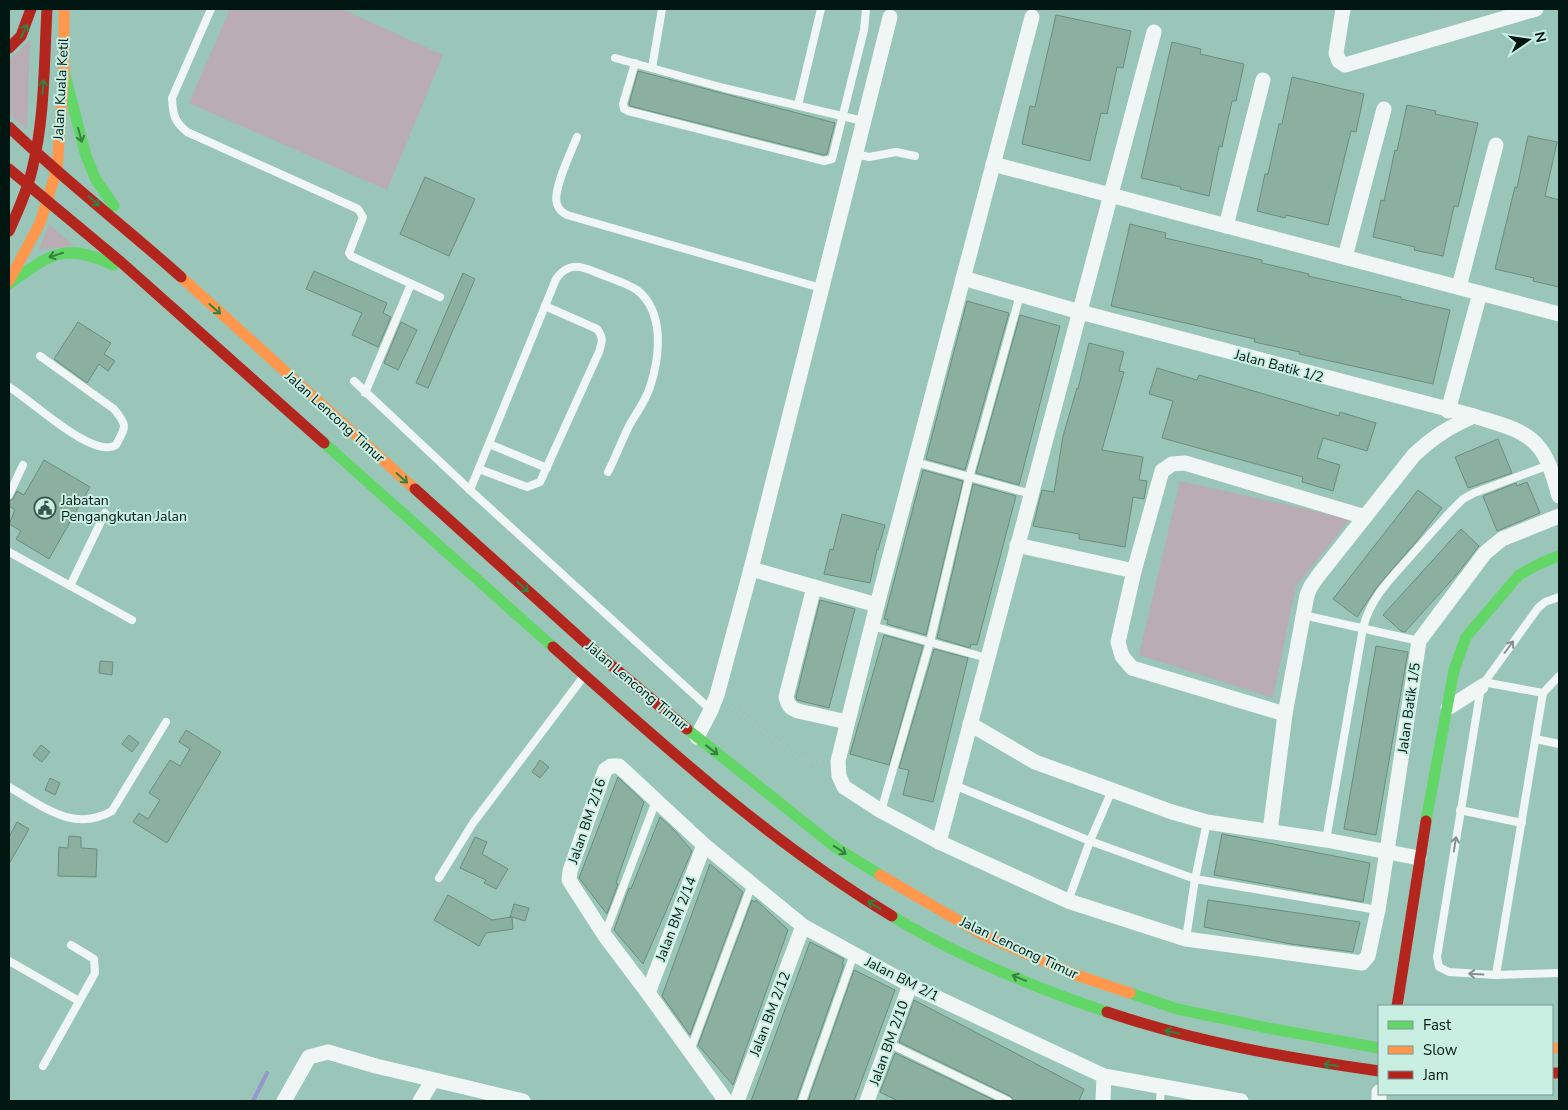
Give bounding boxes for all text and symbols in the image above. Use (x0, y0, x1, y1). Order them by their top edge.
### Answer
north arrow (1503, 15, 1553, 65)
one-way arrow (19, 24, 29, 39)
text: N (1530, 30, 1551, 44)
street label: Jalan Kuala Ketil (49, 37, 73, 142)
one-way arrow (38, 79, 48, 95)
one-way arrow (75, 126, 85, 142)
one-way arrow (87, 195, 100, 206)
one-way arrow (48, 250, 64, 260)
one-way arrow (209, 303, 222, 314)
street label: Jalan Batik 1/2 (1231, 345, 1326, 387)
street label: Jalan Lencong Timur (280, 366, 389, 467)
one-way arrow (396, 472, 409, 484)
place label: Jabatan Pengangkutan Jalan (60, 491, 187, 526)
public building icon: Jabatan Pengangkutan Jalan (33, 496, 57, 520)
one-way arrow (516, 581, 529, 593)
street label: Jalan Lencong Timur (581, 637, 692, 735)
one-way arrow (1503, 641, 1514, 654)
street label: Jalan Batik 1/5 (1393, 661, 1425, 756)
one-way arrow (706, 744, 719, 755)
street label: Jalan BM 2/16 (563, 776, 611, 867)
one-way arrow (1450, 837, 1460, 853)
one-way arrow (833, 845, 847, 855)
street label: Jalan BM 2/14 (651, 874, 701, 965)
one-way arrow (867, 900, 881, 910)
street label: Jalan Lencong Timur (956, 912, 1081, 984)
street label: Jalan BM 2/1 (861, 952, 942, 1006)
street label: Jalan BM 2/12 (745, 969, 795, 1060)
one-way arrow (1468, 969, 1484, 978)
one-way arrow (1012, 973, 1027, 983)
street label: Jalan BM 2/10 (864, 998, 913, 1089)
legend (1378, 1005, 1553, 1095)
text: Fast (1423, 1015, 1452, 1035)
one-way arrow (1164, 1027, 1180, 1036)
text: Slow (1423, 1040, 1458, 1060)
one-way arrow (1323, 1059, 1339, 1069)
text: Jam (1422, 1065, 1449, 1085)

